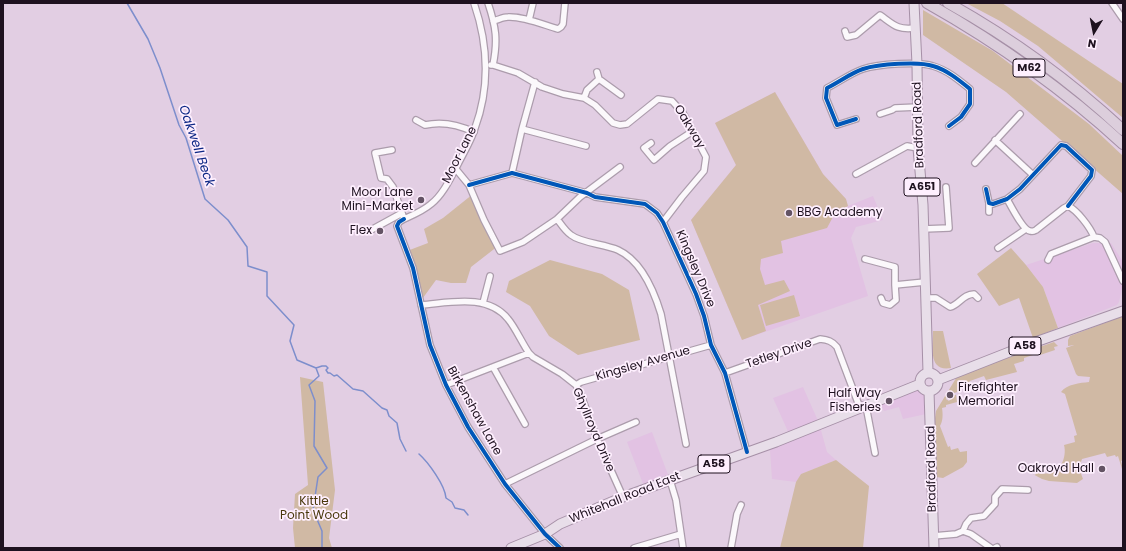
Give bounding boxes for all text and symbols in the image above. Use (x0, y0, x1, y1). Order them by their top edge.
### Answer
north arrow (1074, 12, 1114, 52)
text: N (1086, 35, 1097, 52)
road number: M62 (1013, 59, 1045, 77)
street label: Bradford Road (910, 81, 928, 169)
water label: Oakwell Beck (175, 103, 217, 189)
street label: Oakway (670, 103, 708, 151)
street label: Moor Lane (440, 124, 480, 186)
road number: A651 (904, 178, 940, 196)
place label: Moor Lane Mini-Market (342, 186, 413, 214)
marker: Moor Lane Mini-Market (416, 195, 426, 205)
place label: BBG Academy (797, 206, 882, 220)
marker: BBG Academy (784, 208, 794, 218)
place label: Flex (350, 224, 372, 238)
marker: Flex (375, 226, 385, 236)
street label: Kingsley Drive (672, 228, 718, 310)
street label: Tetley Drive (744, 336, 814, 372)
road number: A58 (1009, 337, 1041, 355)
street label: Kingsley Avenue (594, 344, 692, 384)
street label: Birkenshaw Lane (444, 364, 504, 458)
place label: Firefighter Memorial (958, 381, 1018, 409)
street label: Ghyllroyd Drive (569, 386, 617, 474)
place label: Half Way Fisheries (828, 387, 881, 415)
marker: Firefighter Memorial (945, 390, 955, 400)
marker: Half Way Fisheries (884, 396, 894, 406)
street label: Bradford Road (924, 426, 940, 512)
road number: A58 (698, 455, 730, 473)
place label: Oakroyd Hall (1018, 462, 1094, 476)
marker: Oakroyd Hall (1097, 464, 1107, 474)
street label: Whitehall Road East (567, 469, 683, 527)
park label: Kittle Point Wood (280, 495, 348, 523)

